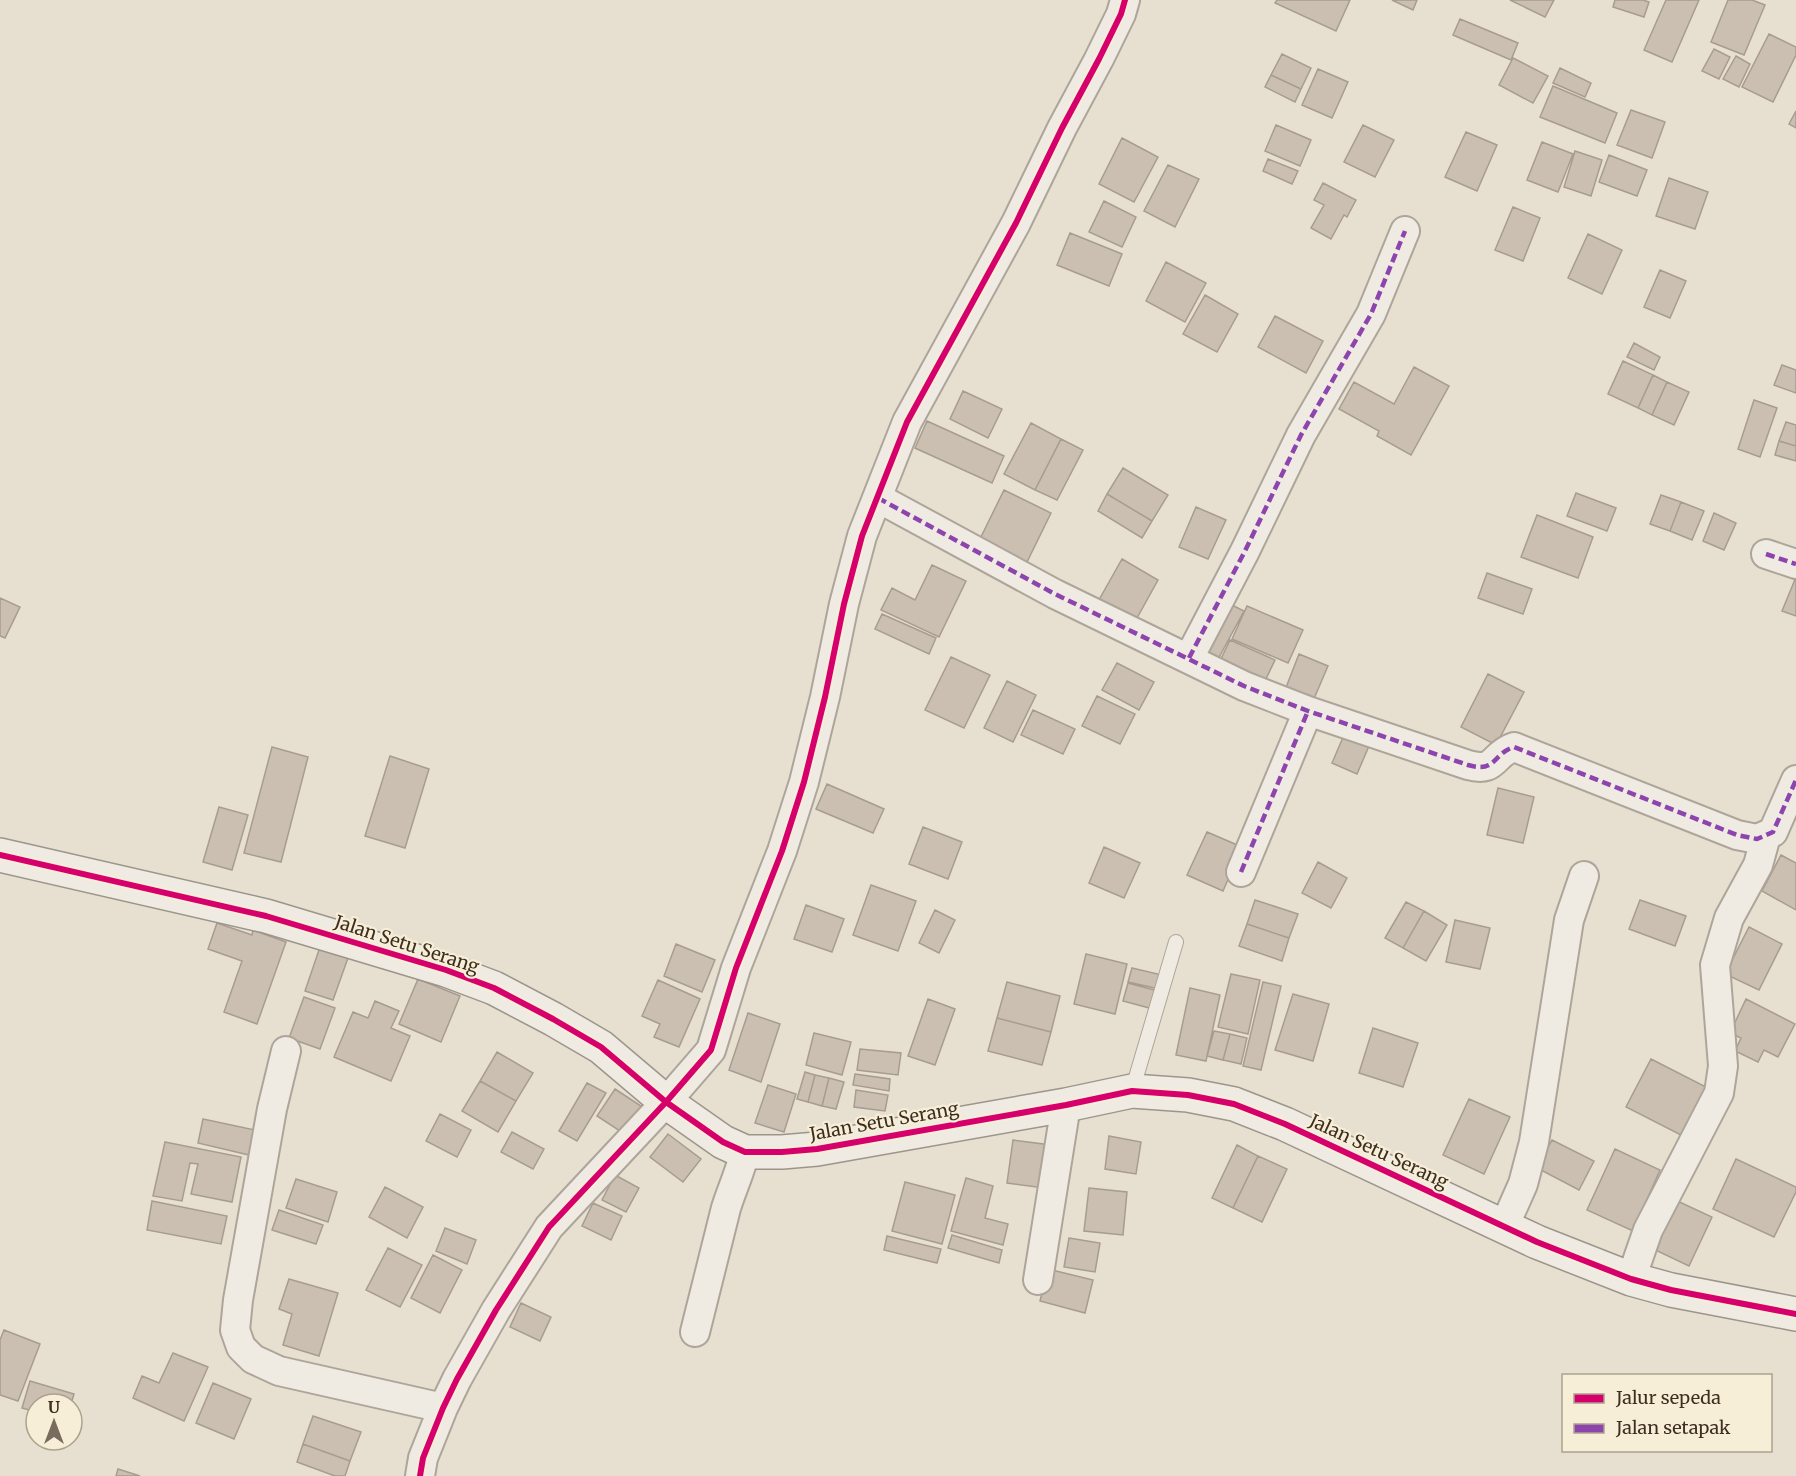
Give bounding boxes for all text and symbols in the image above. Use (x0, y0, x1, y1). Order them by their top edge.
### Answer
street label: Jalan Setu Serang (331, 909, 482, 978)
street label: Jalan Setu Serang (807, 1097, 960, 1146)
street label: Jalan Setu Serang (1305, 1108, 1452, 1193)
legend (1562, 1374, 1772, 1452)
text: Jalur sepeda (1615, 1386, 1721, 1409)
north arrow (24, 1392, 84, 1452)
text: U (48, 1397, 60, 1417)
text: Jalan setapak (1615, 1416, 1731, 1439)

